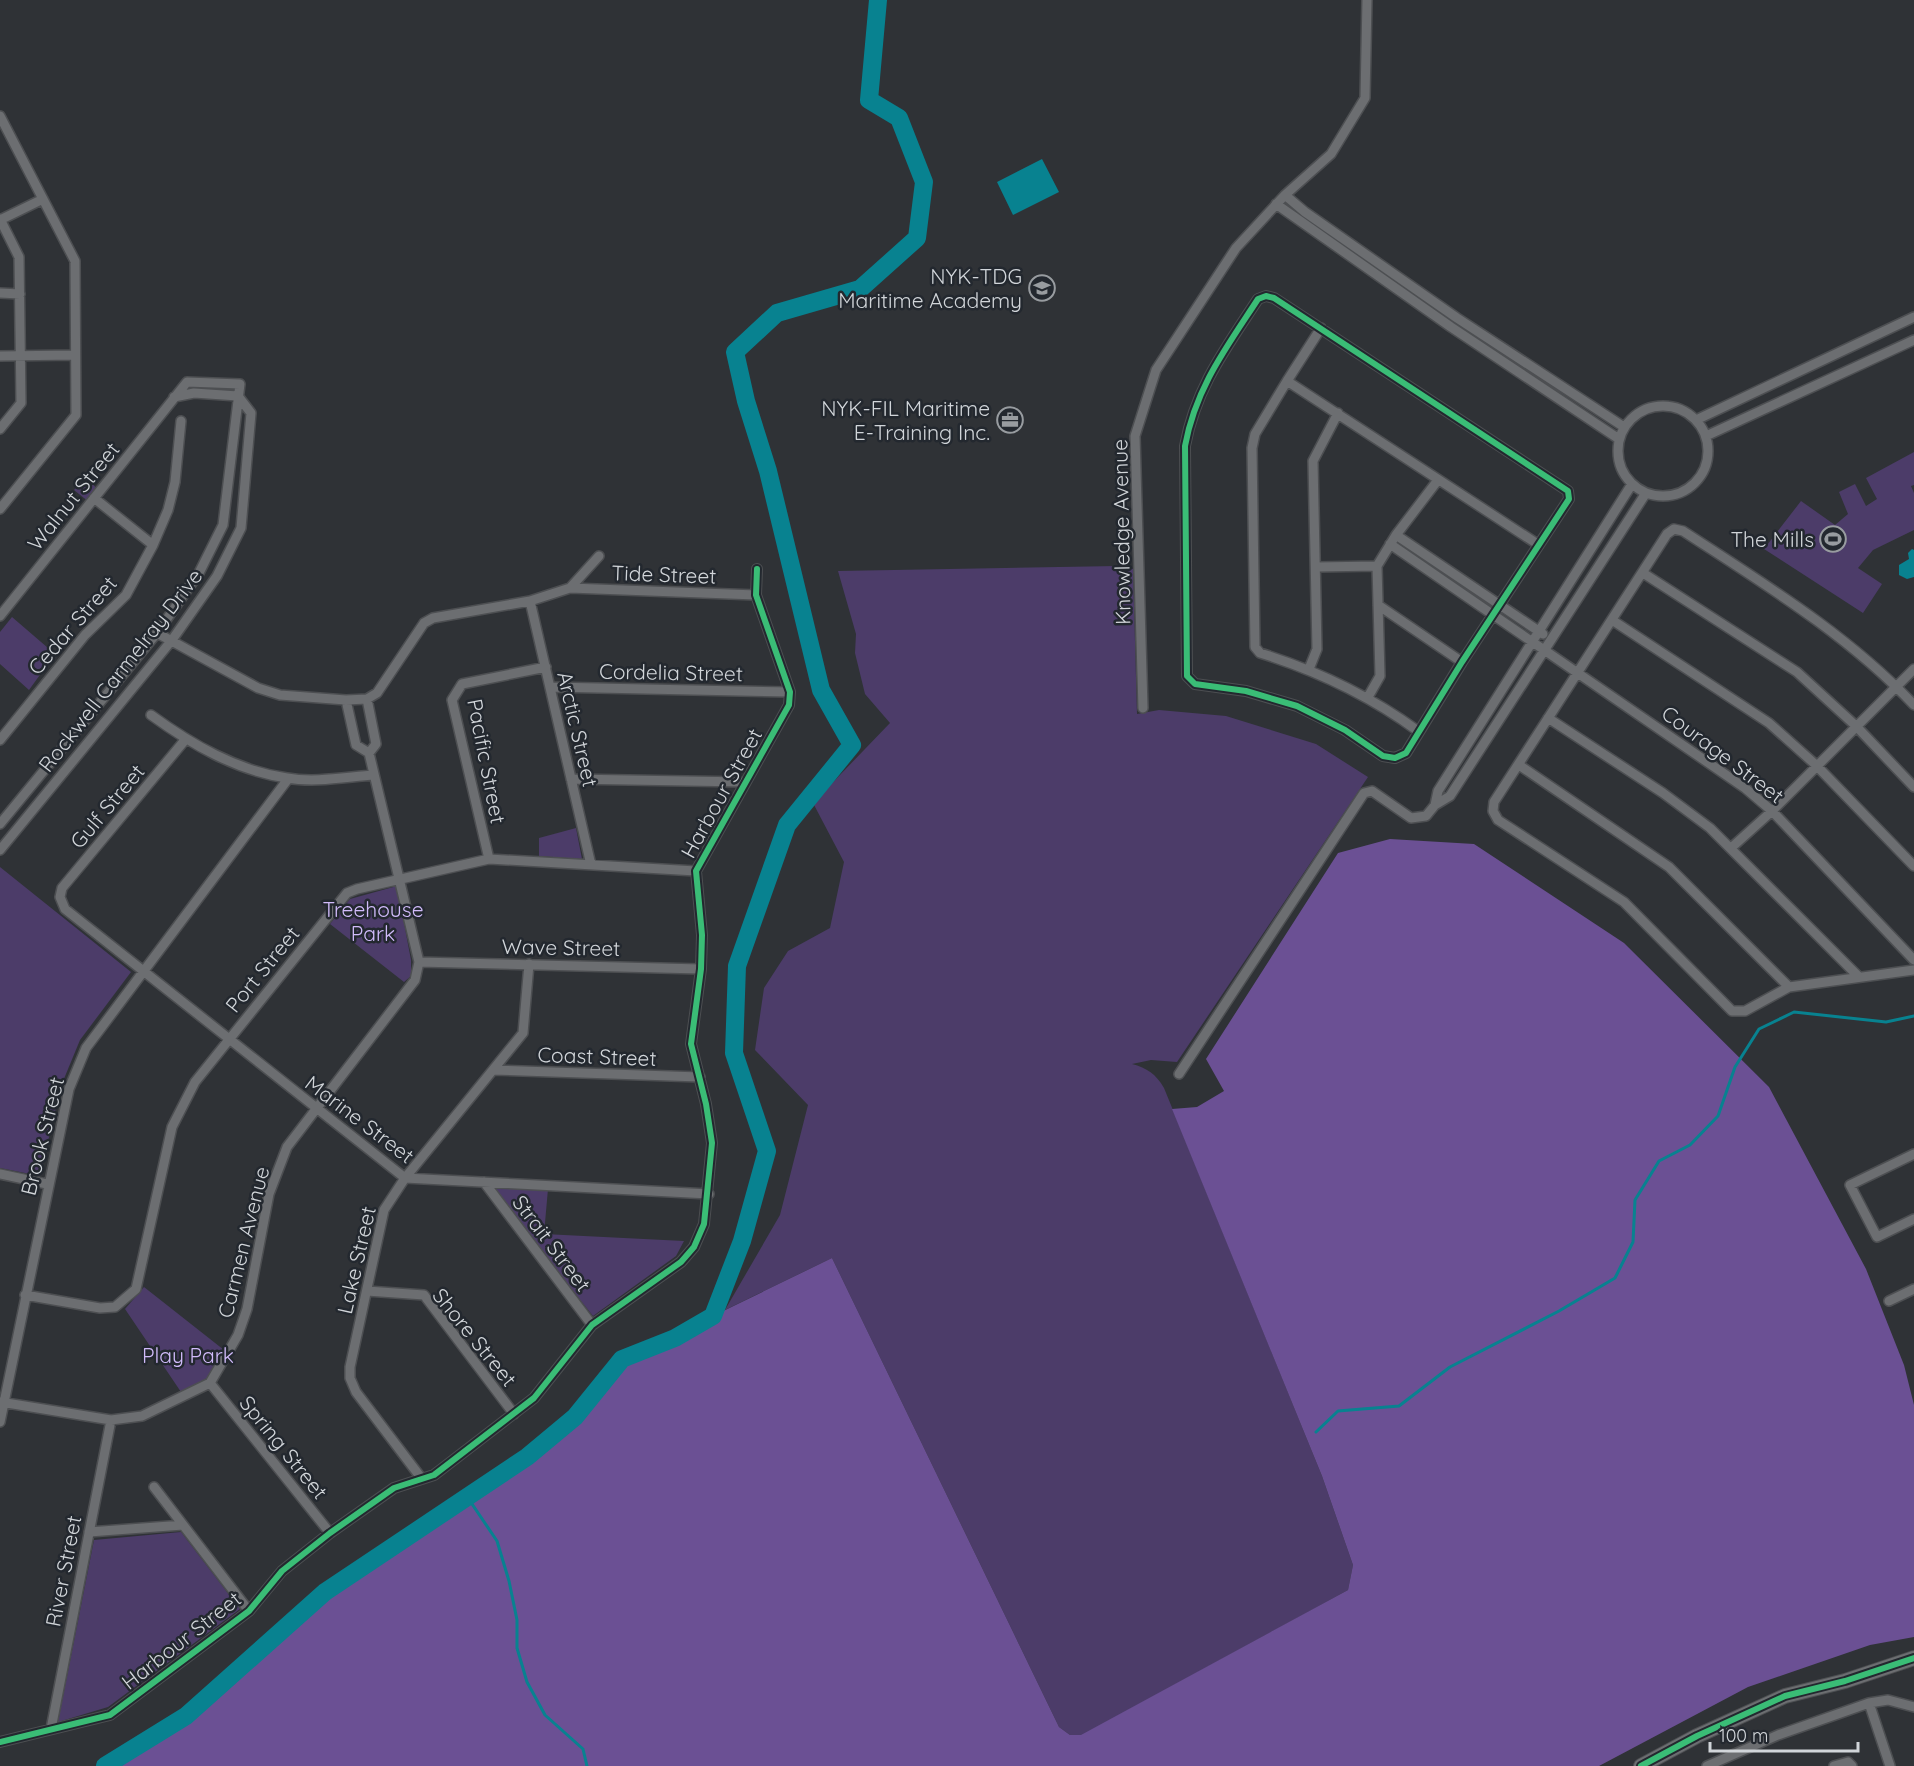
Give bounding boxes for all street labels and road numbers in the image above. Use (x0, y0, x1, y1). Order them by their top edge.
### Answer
street label: Walnut Street (21, 437, 125, 555)
street label: Knowledge Avenue (1106, 439, 1136, 625)
street label: Tide Street (611, 559, 717, 589)
street label: Rockwell Carmelray Drive (33, 563, 207, 777)
street label: Cedar Street (22, 570, 122, 680)
street label: Cordelia Street (599, 658, 743, 686)
street label: Arctic Street (552, 669, 604, 789)
street label: Pacific Street (462, 696, 512, 826)
street label: Courage Street (1657, 700, 1789, 808)
street label: Harbour Street (675, 723, 767, 863)
street label: Gulf Street (64, 759, 150, 853)
street label: Port Street (219, 921, 305, 1017)
street label: Wave Street (501, 933, 621, 961)
street label: Coast Street (537, 1041, 657, 1071)
street label: Marine Street (300, 1070, 420, 1168)
street label: Brook Street (15, 1074, 69, 1198)
street label: Carmen Avenue (212, 1164, 274, 1320)
street label: Strait Street (507, 1190, 597, 1296)
street label: Lake Street (331, 1204, 381, 1316)
street label: Shore Street (427, 1283, 523, 1391)
street label: Spring Street (234, 1390, 334, 1504)
street label: River Street (39, 1513, 87, 1629)
street label: Harbour Street (116, 1585, 246, 1695)

